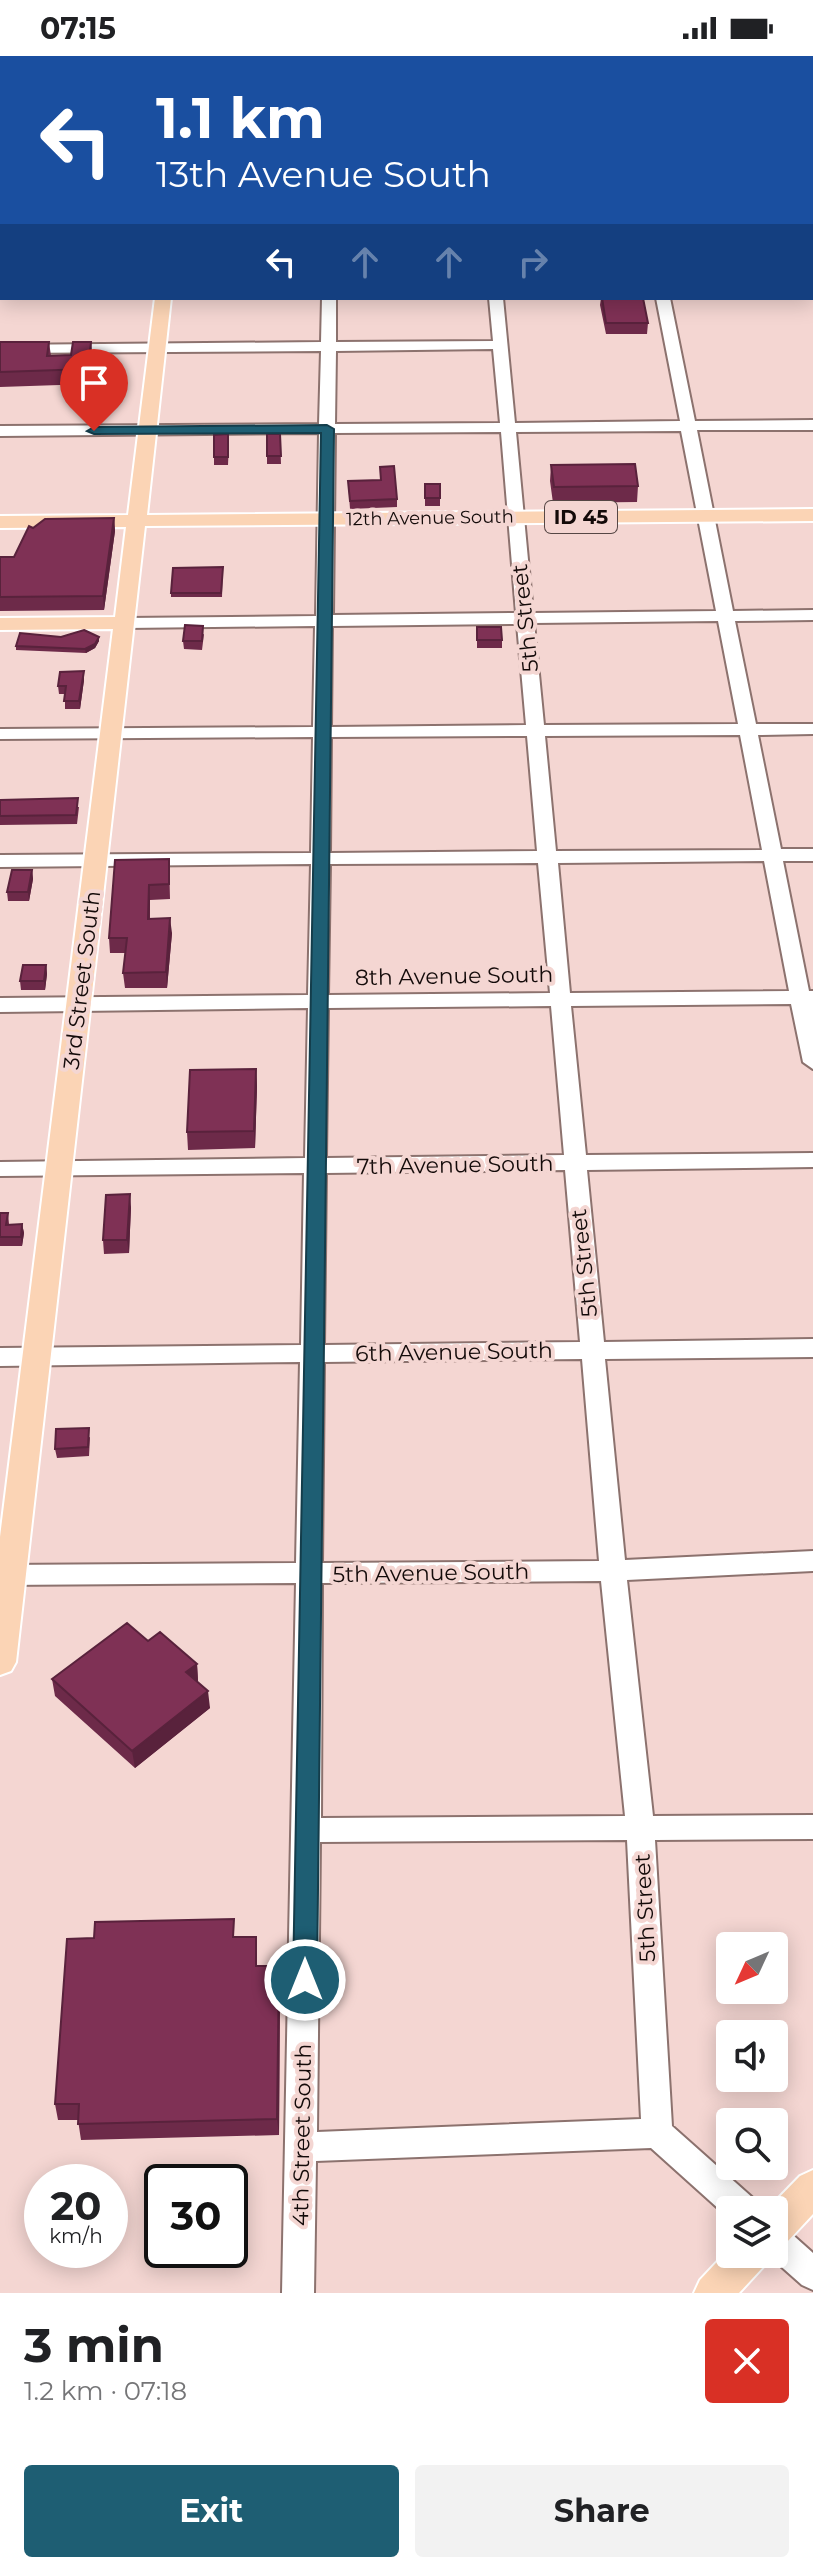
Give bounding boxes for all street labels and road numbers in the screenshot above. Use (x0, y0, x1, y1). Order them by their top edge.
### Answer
road number: ID 45 (545, 501, 617, 533)
street label: 12th Avenue South (346, 506, 514, 530)
street label: 5th Street (506, 563, 544, 673)
street label: 3rd Street South (58, 889, 106, 1071)
street label: 8th Avenue South (355, 961, 553, 991)
street label: 7th Avenue South (356, 1150, 554, 1180)
street label: 5th Street (565, 1208, 603, 1318)
street label: 6th Avenue South (355, 1337, 553, 1367)
street label: 5th Avenue South (332, 1558, 530, 1588)
street label: 5th Street (629, 1853, 661, 1963)
street label: 4th Street South (287, 2044, 317, 2226)

